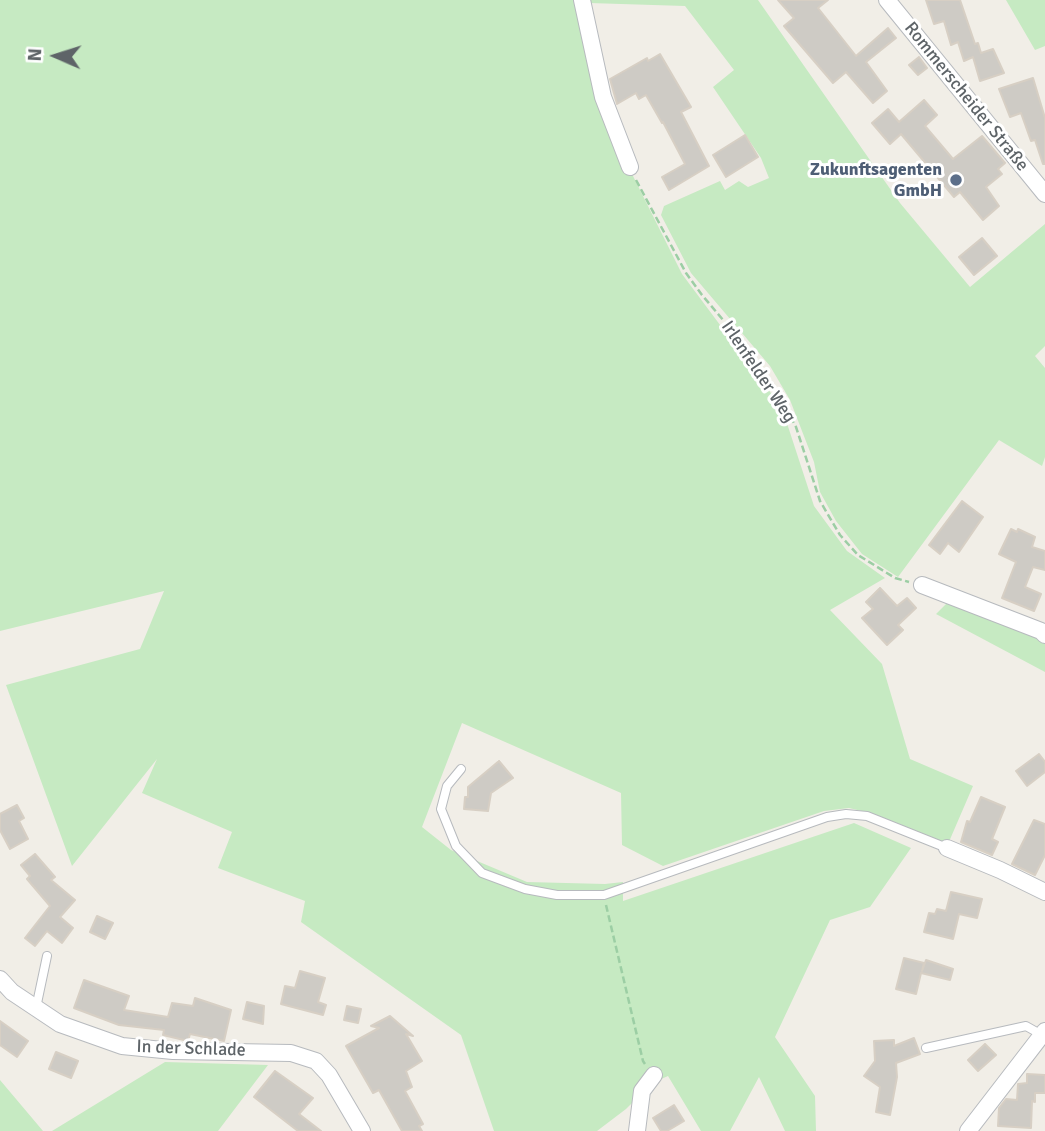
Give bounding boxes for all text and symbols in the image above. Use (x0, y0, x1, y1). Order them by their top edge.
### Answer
street label: Rommerscheider Straße (899, 18, 1033, 176)
north arrow (21, 21, 91, 91)
text: N (23, 48, 47, 62)
place label: Zukunftsagenten GmbH (810, 159, 942, 202)
marker: Zukunftsagenten GmbH (948, 172, 964, 188)
street label: Irlenfelder Weg (716, 317, 800, 427)
street label: In der Schlade (136, 1036, 246, 1062)

